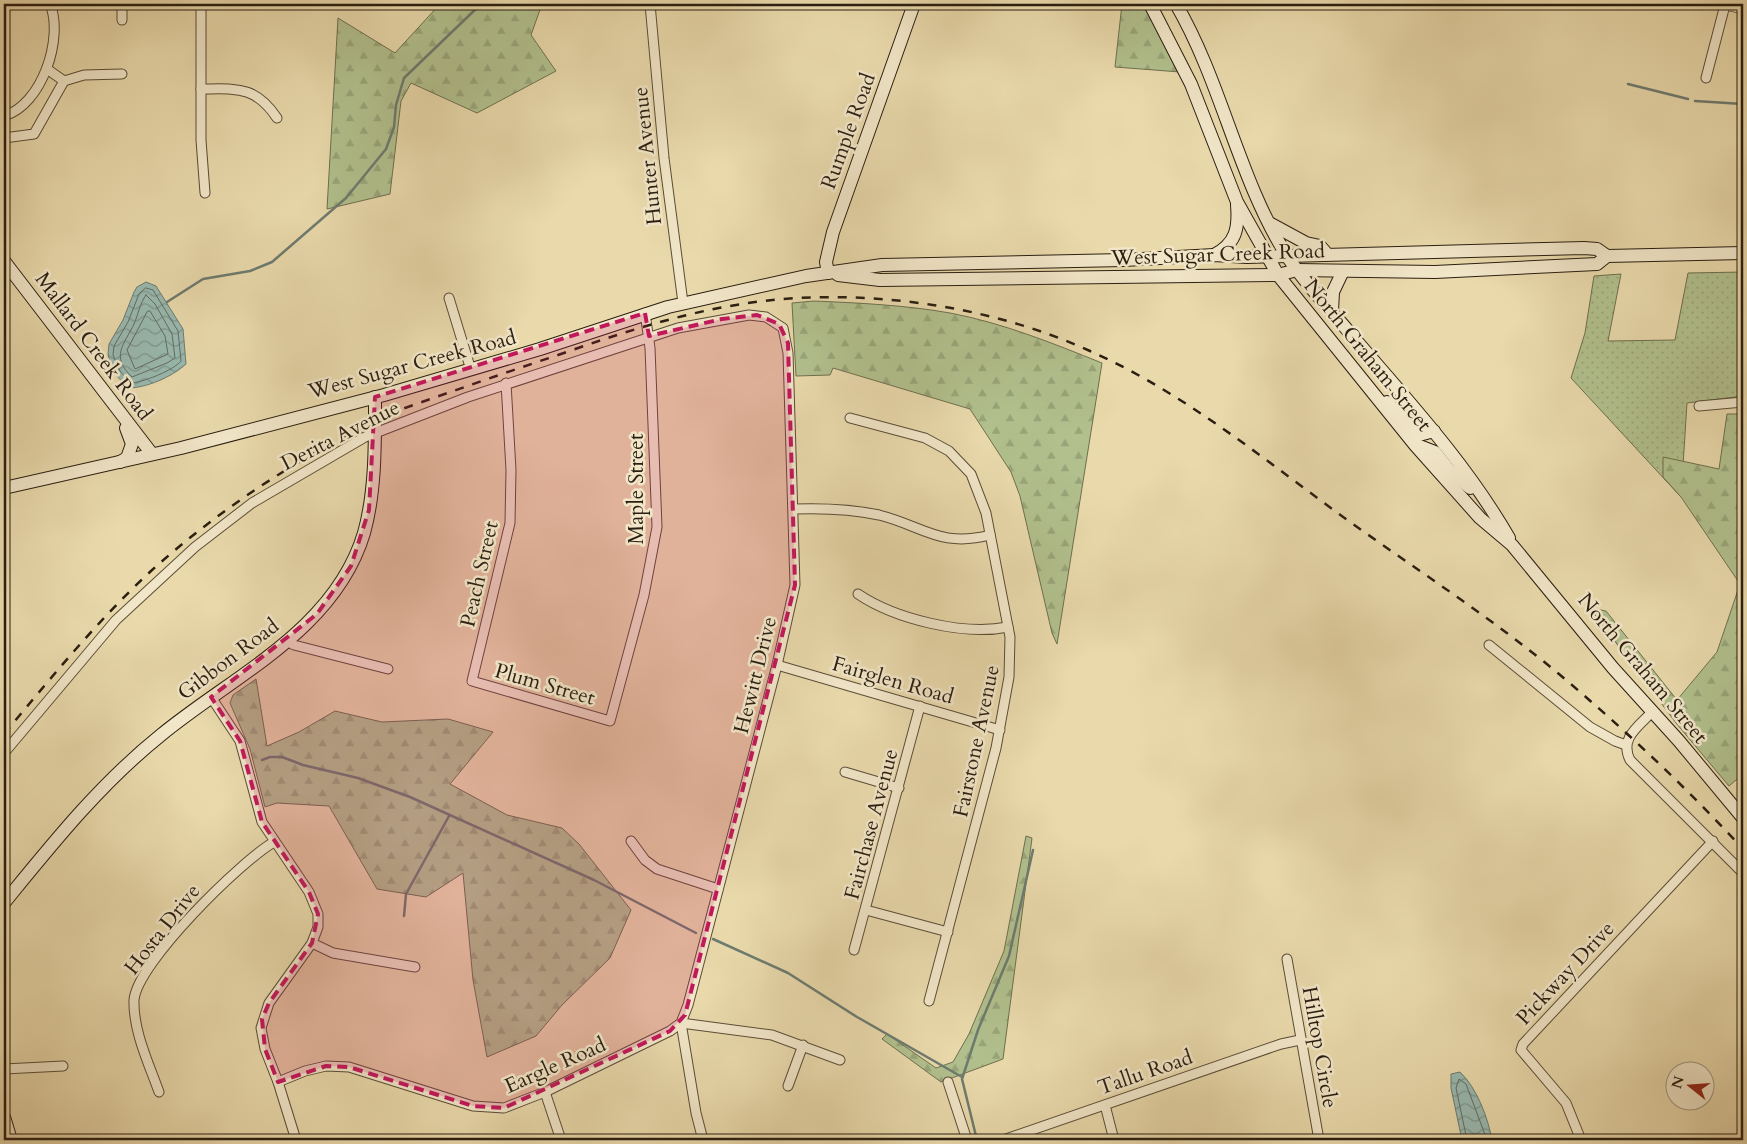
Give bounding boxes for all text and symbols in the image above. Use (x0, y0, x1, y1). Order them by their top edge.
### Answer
street label: Rumple Road (814, 69, 883, 193)
street label: Hunter Avenue (626, 86, 669, 226)
street label: West Sugar Creek Road (1110, 236, 1325, 273)
street label: Mallard Creek Road (28, 266, 159, 426)
street label: North Graham Street (1297, 273, 1438, 438)
street label: West Sugar Creek Road (304, 323, 519, 406)
street label: Derita Avenue (276, 393, 405, 478)
street label: Maple Street (622, 433, 651, 545)
street label: Peach Street (453, 518, 506, 630)
street label: North Graham Street (1571, 587, 1715, 750)
street label: Gibbon Road (172, 612, 285, 707)
street label: Hewitt Drive (727, 614, 784, 737)
street label: Fairglen Road (829, 649, 957, 712)
street label: Plum Street (491, 656, 599, 713)
street label: Fairstone Avenue (946, 662, 1007, 820)
street label: Fairchase Avenue (837, 745, 906, 903)
street label: Hosta Drive (118, 878, 207, 981)
street label: Pickway Drive (1510, 915, 1621, 1032)
street label: Hilltop Circle (1295, 984, 1344, 1110)
street label: Eargle Road (500, 1030, 610, 1101)
street label: Tallu Road (1094, 1043, 1196, 1102)
north arrow (1664, 1062, 1714, 1112)
text: N (1667, 1074, 1689, 1091)

